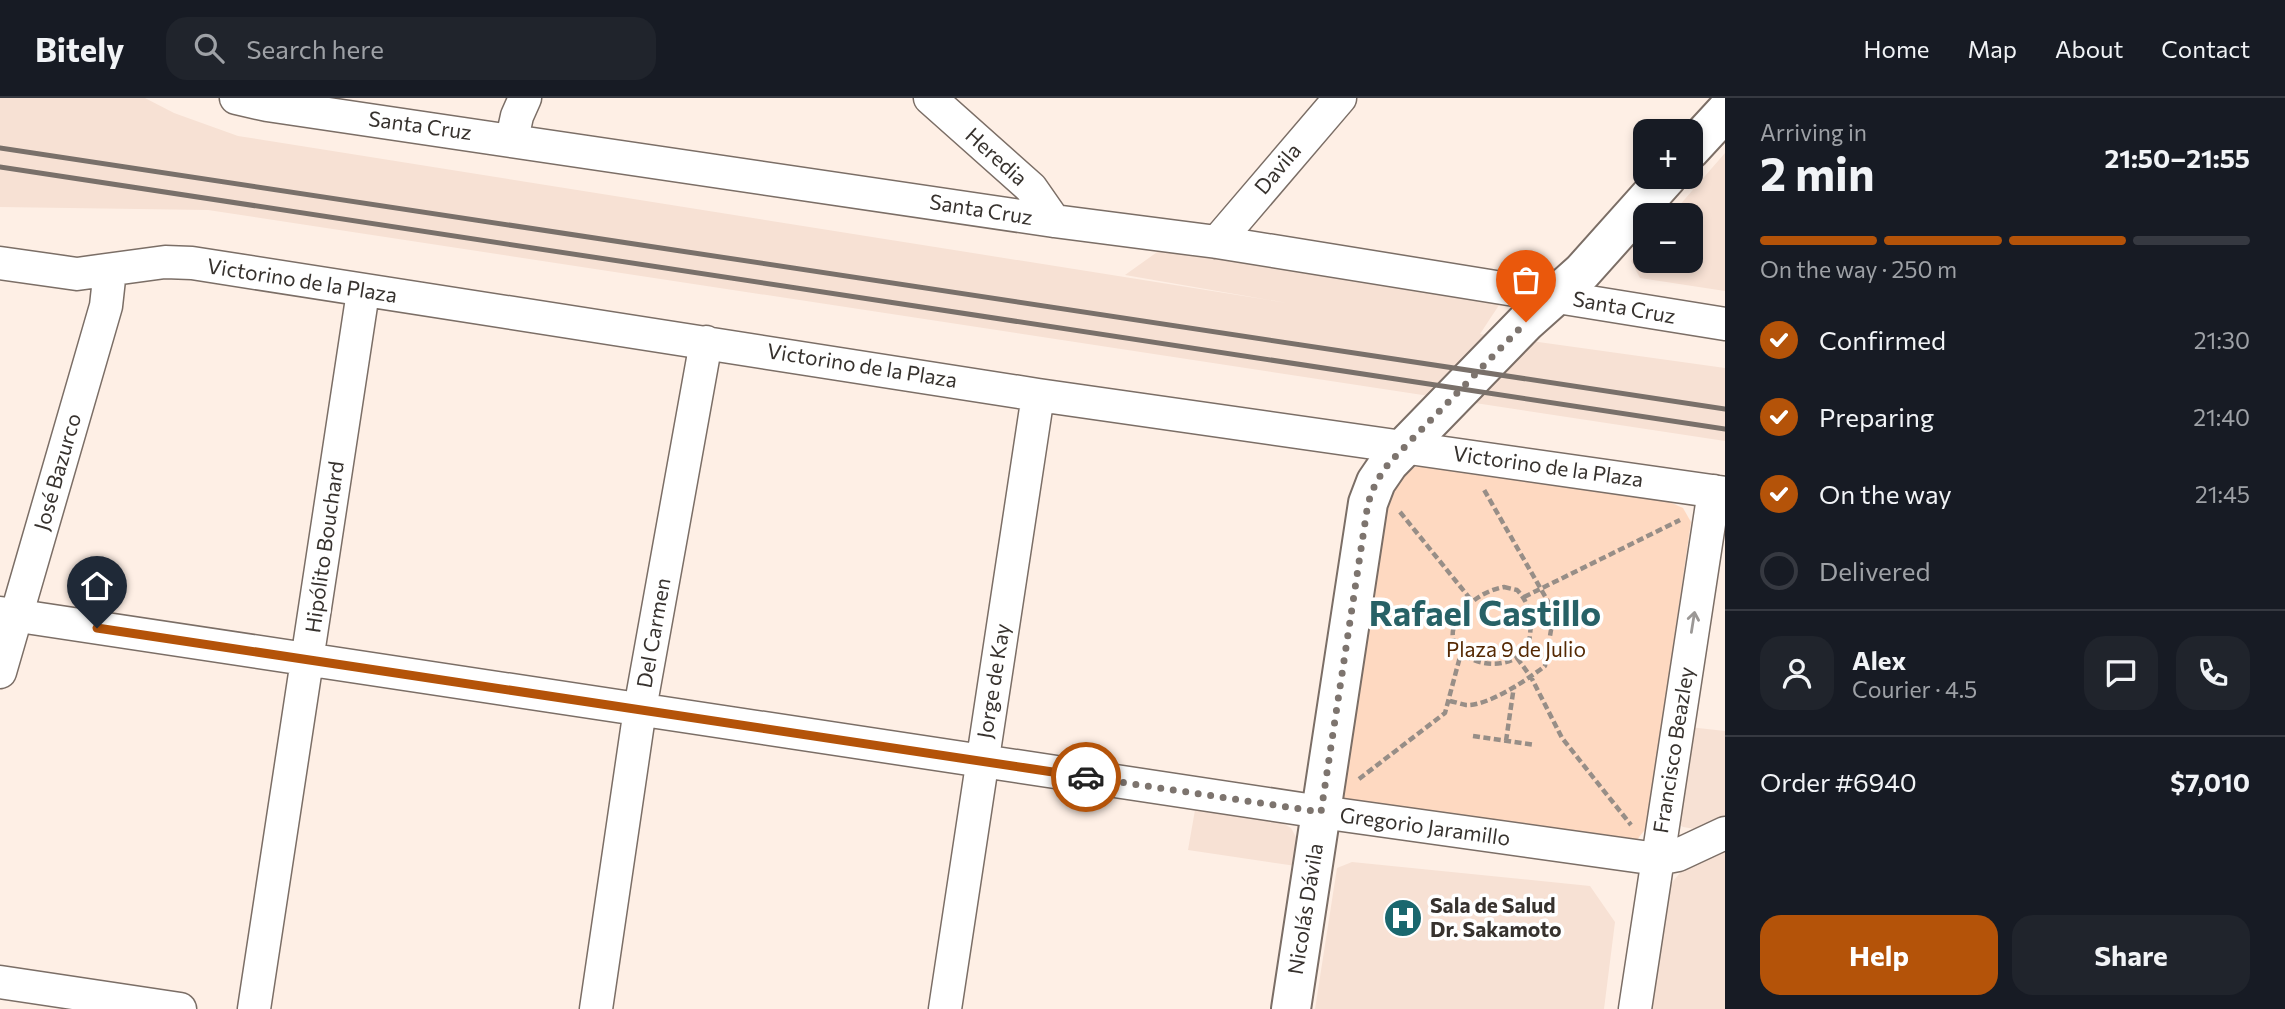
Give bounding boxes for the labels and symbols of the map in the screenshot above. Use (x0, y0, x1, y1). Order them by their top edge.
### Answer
street label: Santa Cruz (367, 105, 473, 144)
street label: Heredia (961, 122, 1033, 190)
street label: Davila (1248, 138, 1305, 199)
street label: Santa Cruz (928, 188, 1034, 229)
pin (1496, 250, 1556, 322)
street label: Victorino de la Plaza (205, 252, 399, 307)
street label: Santa Cruz (1571, 285, 1678, 328)
street label: Victorino de la Plaza (765, 337, 959, 392)
street label: José Bazurco (28, 410, 85, 533)
street label: Victorino de la Plaza (1451, 440, 1645, 491)
street label: Hipólito Bouchard (299, 459, 348, 634)
pin (67, 556, 127, 628)
street label: Del Carmen (631, 576, 674, 690)
district label: Rafael Castillo (1369, 590, 1601, 633)
one-way arrow (1687, 611, 1700, 634)
street label: Jorge de Kay (971, 621, 1014, 740)
park label: Plaza 9 de Julio (1446, 636, 1586, 661)
street label: Francisco Beazley (1647, 665, 1698, 835)
courier (1051, 742, 1121, 812)
street label: Gregorio Jaramillo (1338, 801, 1512, 850)
street label: Nicolás Dávila (1282, 841, 1327, 976)
place label: Sala de Salud Dr. Sakamoto (1430, 892, 1562, 941)
hospital icon: Sala de Salud Dr. Sakamoto (1382, 897, 1424, 939)

